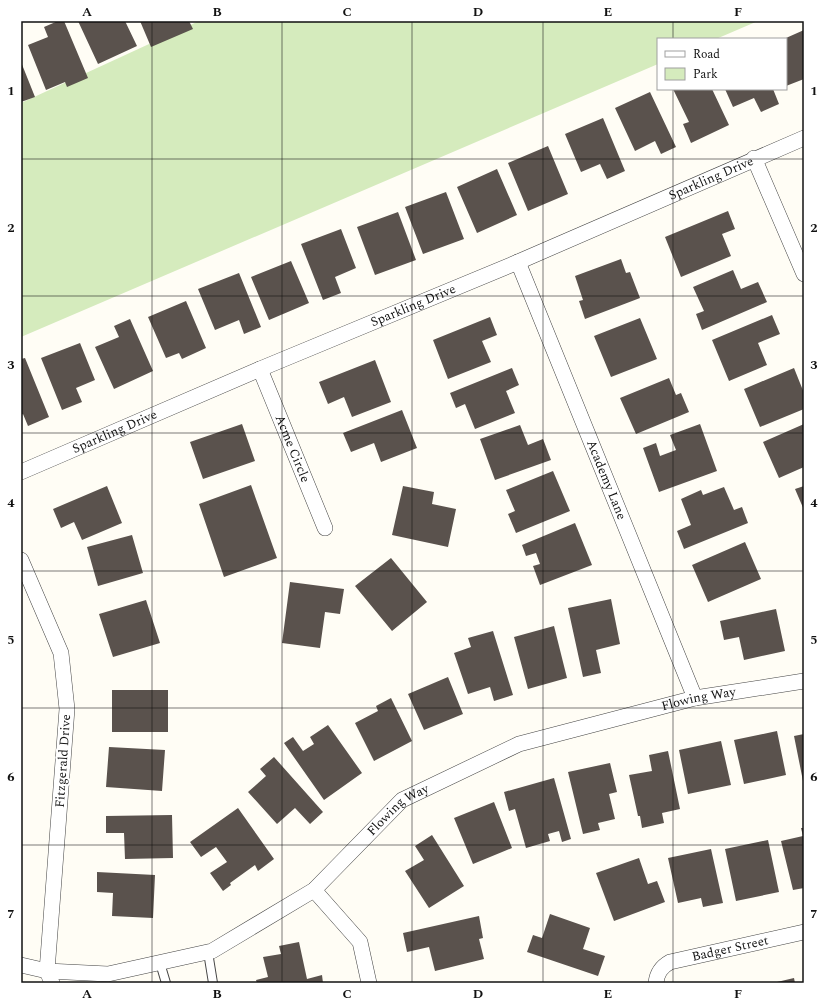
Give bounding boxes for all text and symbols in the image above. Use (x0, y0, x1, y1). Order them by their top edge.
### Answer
text: A (82, 2, 92, 22)
text: B (212, 2, 222, 22)
text: C (342, 2, 352, 22)
text: D (473, 2, 483, 22)
text: E (604, 2, 613, 22)
text: F (734, 2, 742, 22)
legend (657, 38, 787, 90)
text: Road (693, 45, 720, 64)
text: Park (693, 65, 718, 84)
text: 1 (7, 81, 15, 101)
text: 1 (810, 81, 818, 101)
street label: Sparkling Drive (666, 151, 757, 205)
text: 2 (7, 218, 15, 238)
text: 2 (810, 218, 818, 238)
street label: Sparkling Drive (367, 279, 459, 332)
text: 3 (7, 355, 15, 375)
text: 3 (810, 355, 818, 375)
street label: Sparkling Drive (69, 405, 160, 459)
street label: Acme Circle (270, 412, 315, 485)
street label: Academy Lane (581, 437, 632, 523)
text: 4 (7, 493, 15, 513)
text: 4 (810, 493, 818, 513)
text: 5 (7, 630, 15, 650)
text: 5 (810, 630, 818, 650)
street label: Flowing Way (659, 682, 738, 716)
street label: Fitzgerald Drive (50, 714, 76, 808)
text: 6 (7, 767, 15, 787)
text: 6 (810, 767, 818, 787)
street label: Flowing Way (362, 778, 433, 840)
text: 7 (7, 904, 15, 924)
text: 7 (810, 904, 818, 924)
street label: Badger Street (690, 930, 771, 967)
text: A (82, 984, 92, 1004)
text: B (212, 984, 222, 1004)
text: C (342, 984, 352, 1004)
text: D (473, 984, 483, 1004)
text: E (604, 984, 613, 1004)
text: F (734, 984, 742, 1004)

